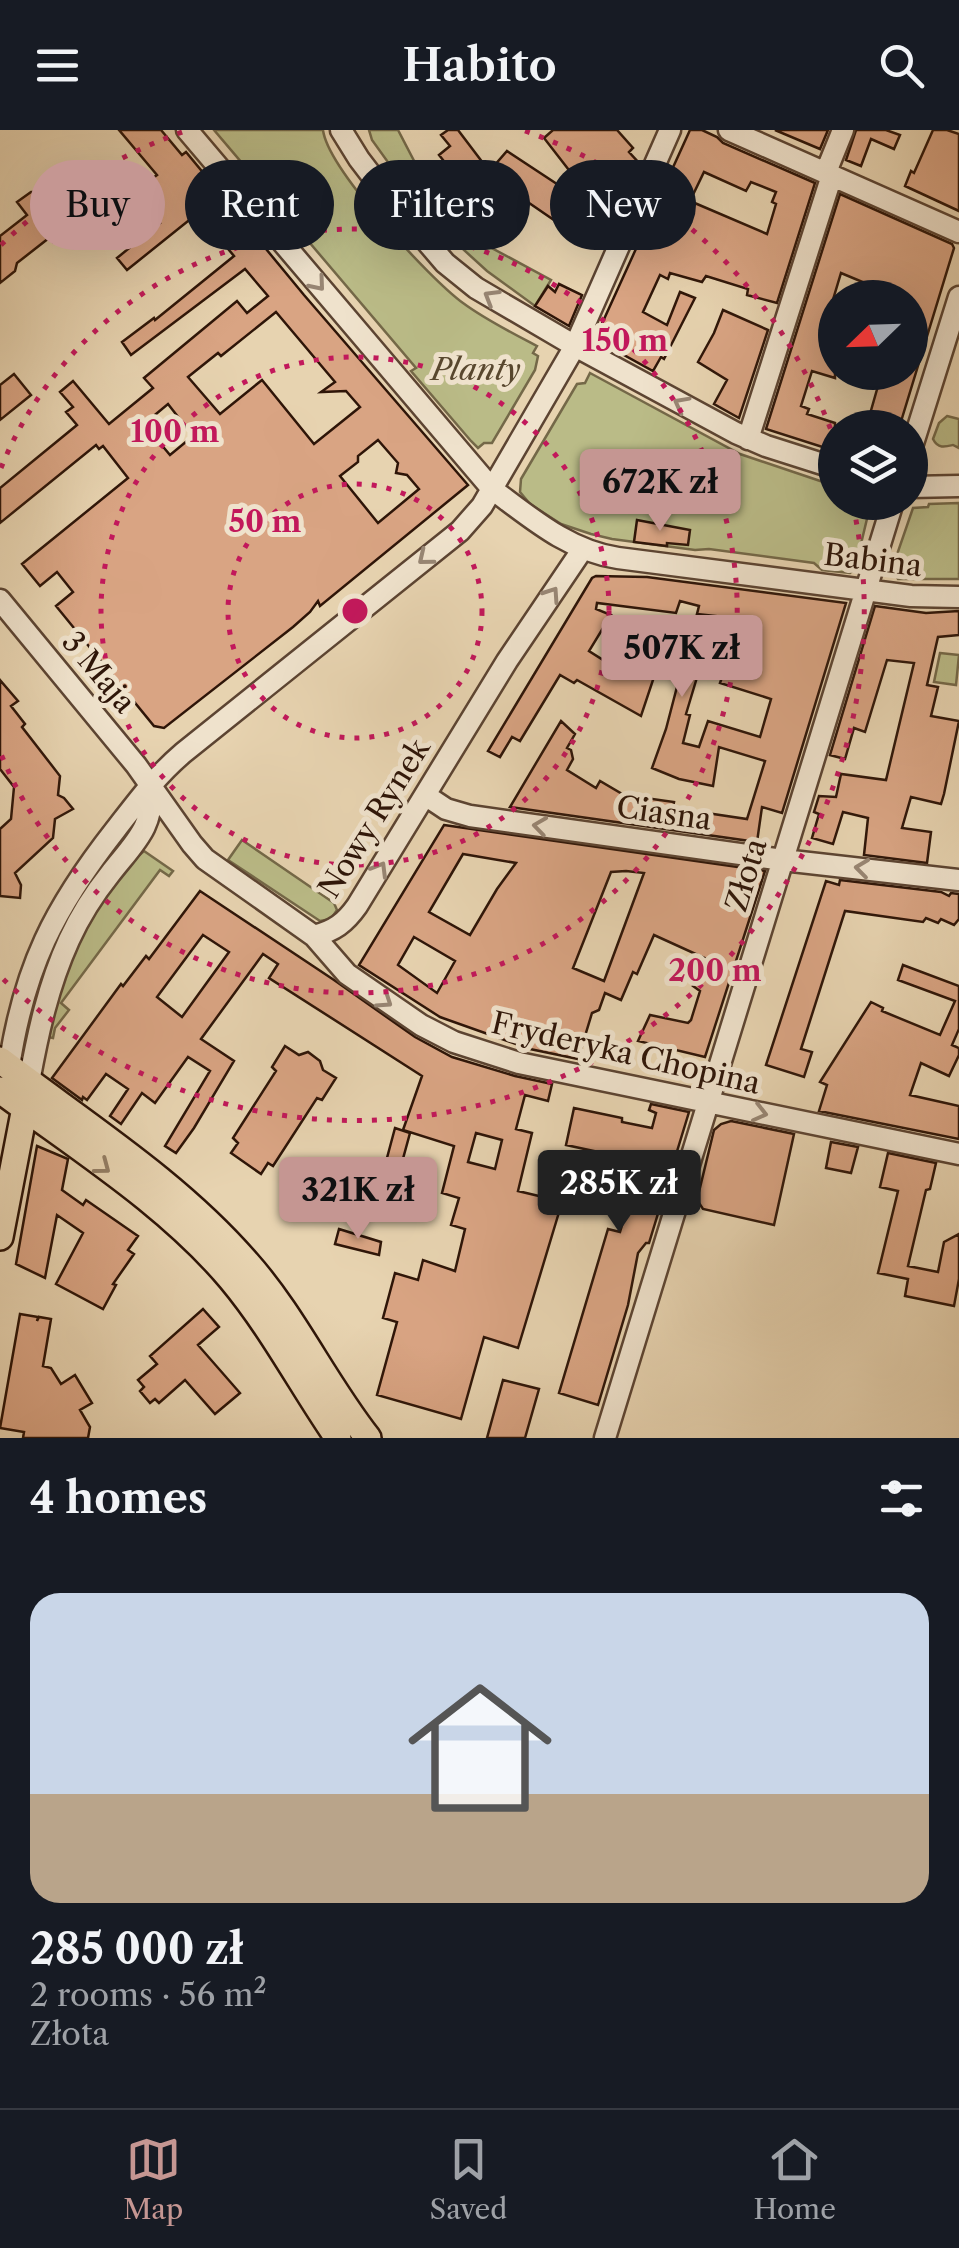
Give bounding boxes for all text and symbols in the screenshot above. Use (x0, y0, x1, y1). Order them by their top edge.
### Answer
text: Habito (402, 37, 557, 93)
icon: menu (30, 38, 85, 93)
icon: search (874, 38, 929, 93)
chip: Buy (30, 160, 165, 250)
chip: Rent (185, 160, 334, 250)
chip: Filters (354, 160, 530, 250)
chip: New (550, 160, 696, 250)
one-way arrow (307, 273, 325, 291)
north arrow (818, 280, 928, 390)
map controls (818, 280, 928, 520)
one-way arrow (484, 291, 502, 310)
text: 150 m (582, 322, 668, 359)
park label: Planty (429, 351, 521, 388)
one-way arrow (674, 396, 692, 416)
button: layers (818, 410, 928, 520)
text: 100 m (131, 413, 220, 450)
pin: 672K zł (568, 449, 752, 534)
text: 672K zł (602, 462, 718, 501)
text: 50 m (228, 503, 302, 540)
street label: Babina (822, 536, 924, 584)
one-way arrow (419, 546, 437, 564)
one-way arrow (540, 586, 558, 605)
centre of rings (337, 593, 373, 629)
pin: 507K zł (590, 615, 774, 700)
street label: 3 Maja (54, 624, 144, 720)
text: 507K zł (623, 628, 741, 667)
street label: Nowy Rynek (310, 730, 438, 904)
street label: Ciasna (614, 788, 714, 838)
one-way arrow (532, 816, 548, 837)
street label: Złota (717, 834, 775, 916)
one-way arrow (854, 859, 871, 880)
one-way arrow (368, 862, 387, 880)
text: 200 m (668, 952, 762, 989)
one-way arrow (374, 989, 393, 1007)
street label: Fryderyka Chopina (488, 1004, 764, 1102)
one-way arrow (751, 1102, 768, 1123)
pin: 285K zł (527, 1150, 711, 1235)
one-way arrow (92, 1155, 110, 1172)
pin: 321K zł (266, 1157, 450, 1242)
text: 285K zł (560, 1163, 678, 1202)
text: 321K zł (301, 1170, 415, 1209)
icon: filters (874, 1471, 929, 1526)
text: 4 homes (30, 1472, 207, 1524)
icon: home (390, 1658, 570, 1838)
text: 285 000 zł (30, 1923, 244, 1975)
text: 2 rooms · 56 m² (30, 1975, 267, 2014)
text: Złota (30, 2014, 109, 2053)
tab: Map (123, 2132, 183, 2226)
tab: Saved (430, 2132, 507, 2226)
tab: Home (754, 2132, 836, 2226)

